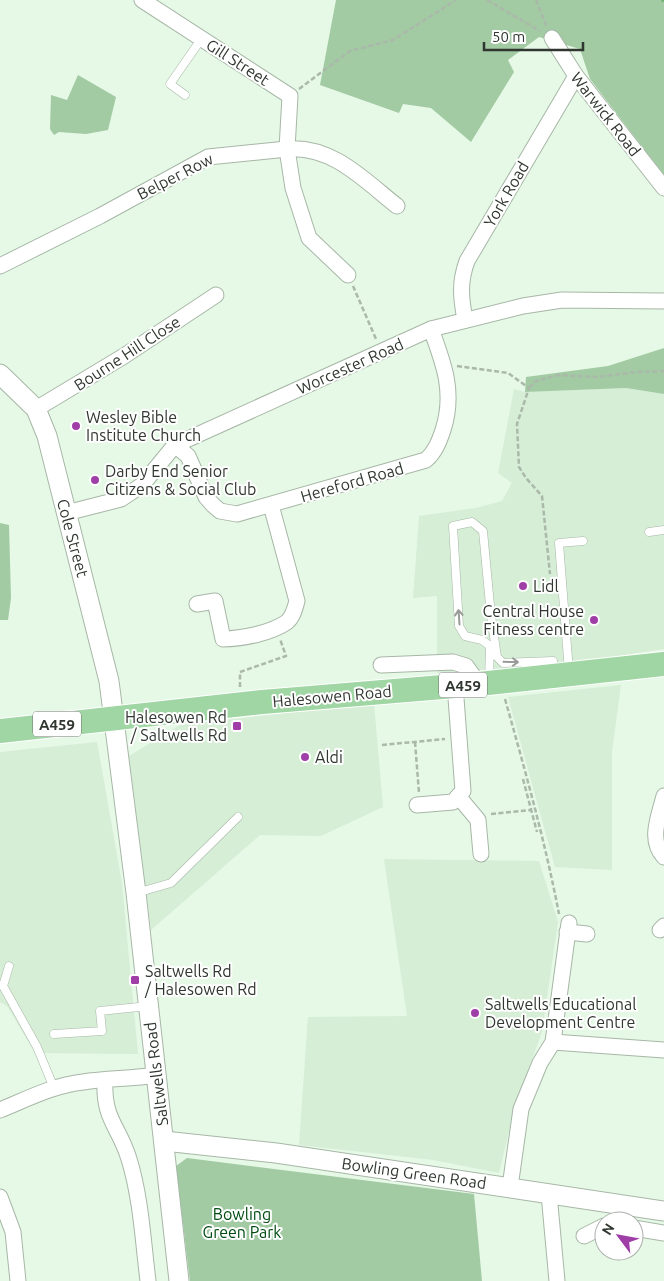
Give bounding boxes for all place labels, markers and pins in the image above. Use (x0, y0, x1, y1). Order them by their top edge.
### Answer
place label: Wesley Bible Institute Church (86, 408, 201, 444)
marker: Wesley Bible Institute Church (70, 420, 82, 432)
place label: Darby End Senior Citizens & Social Club (105, 462, 256, 498)
marker: Darby End Senior Citizens & Social Club (89, 474, 101, 486)
place label: Lidl (533, 577, 559, 595)
marker: Lidl (517, 580, 529, 592)
place label: Central House Fitness centre (482, 602, 584, 638)
marker: Central House Fitness centre (588, 614, 600, 626)
place label: Halesowen Rd / Saltwells Rd (125, 708, 227, 744)
marker: Halesowen Rd / Saltwells Rd (231, 720, 243, 732)
place label: Aldi (315, 748, 343, 766)
marker: Aldi (299, 751, 311, 763)
place label: Saltwells Rd / Halesowen Rd (144, 962, 257, 998)
marker: Saltwells Rd / Halesowen Rd (129, 974, 141, 986)
place label: Saltwells Educational Development Centre (485, 995, 636, 1031)
marker: Saltwells Educational Development Centre (469, 1007, 481, 1019)

